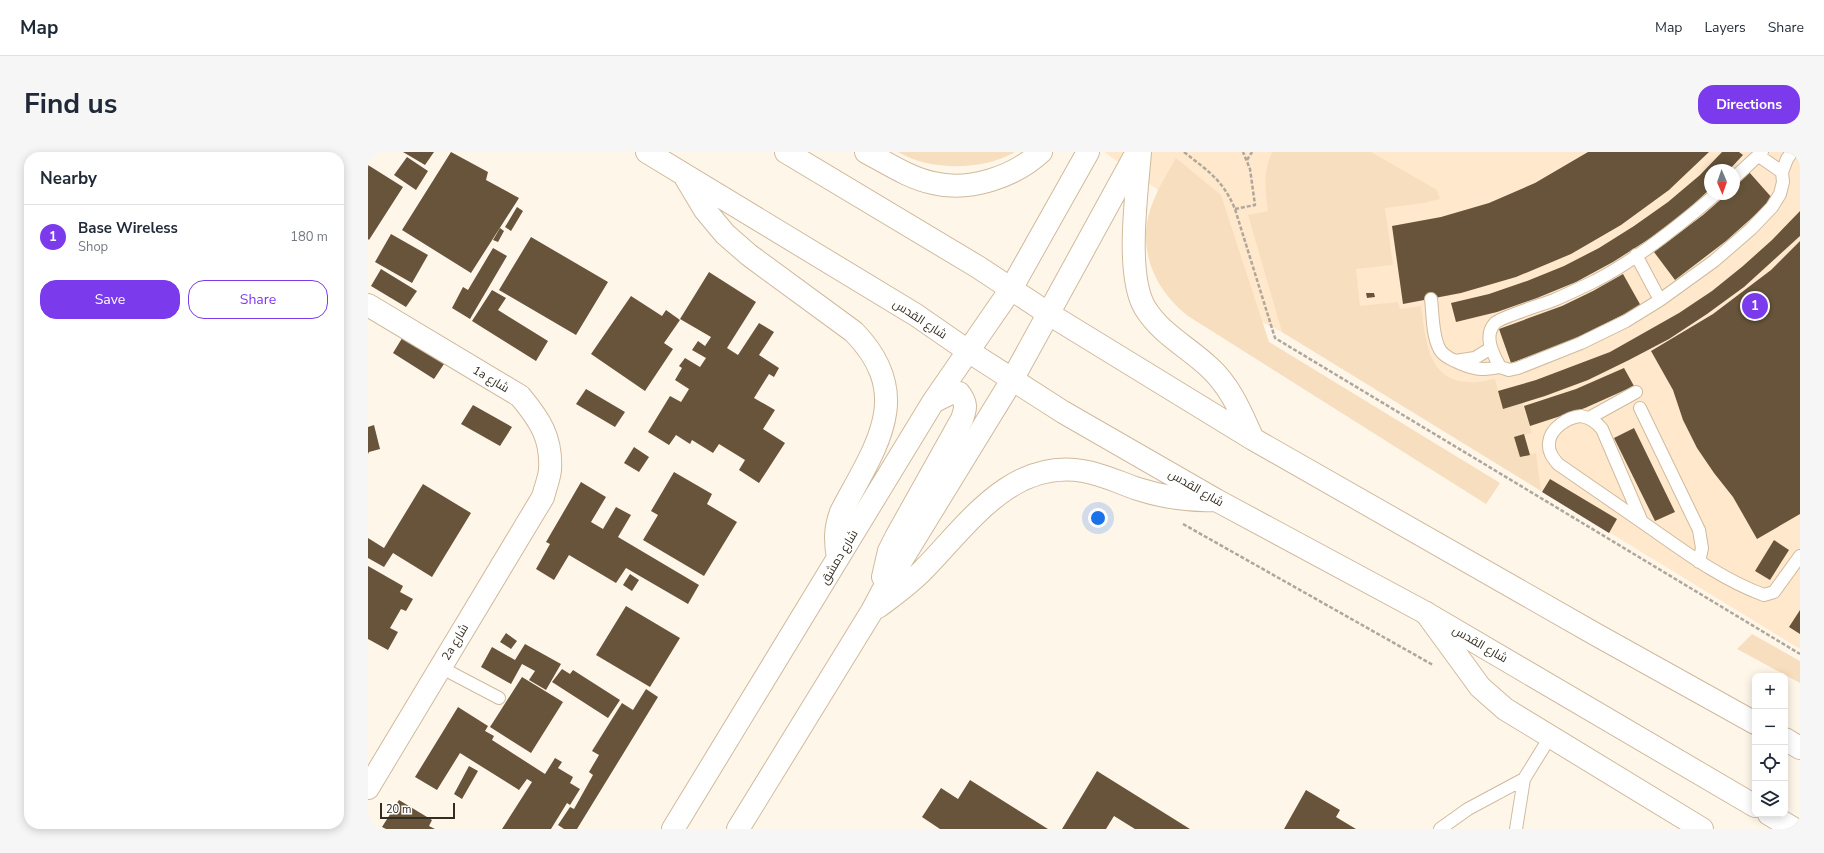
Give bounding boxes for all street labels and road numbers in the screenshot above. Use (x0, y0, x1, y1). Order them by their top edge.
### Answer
street label: شارع القدس (890, 296, 950, 342)
street label: 1a شارع (470, 362, 512, 396)
street label: شارع القدس (1165, 466, 1227, 510)
street label: شارع دمشق (816, 527, 862, 587)
street label: 2a شارع (438, 621, 472, 663)
street label: شارع القدس (1449, 622, 1511, 666)

